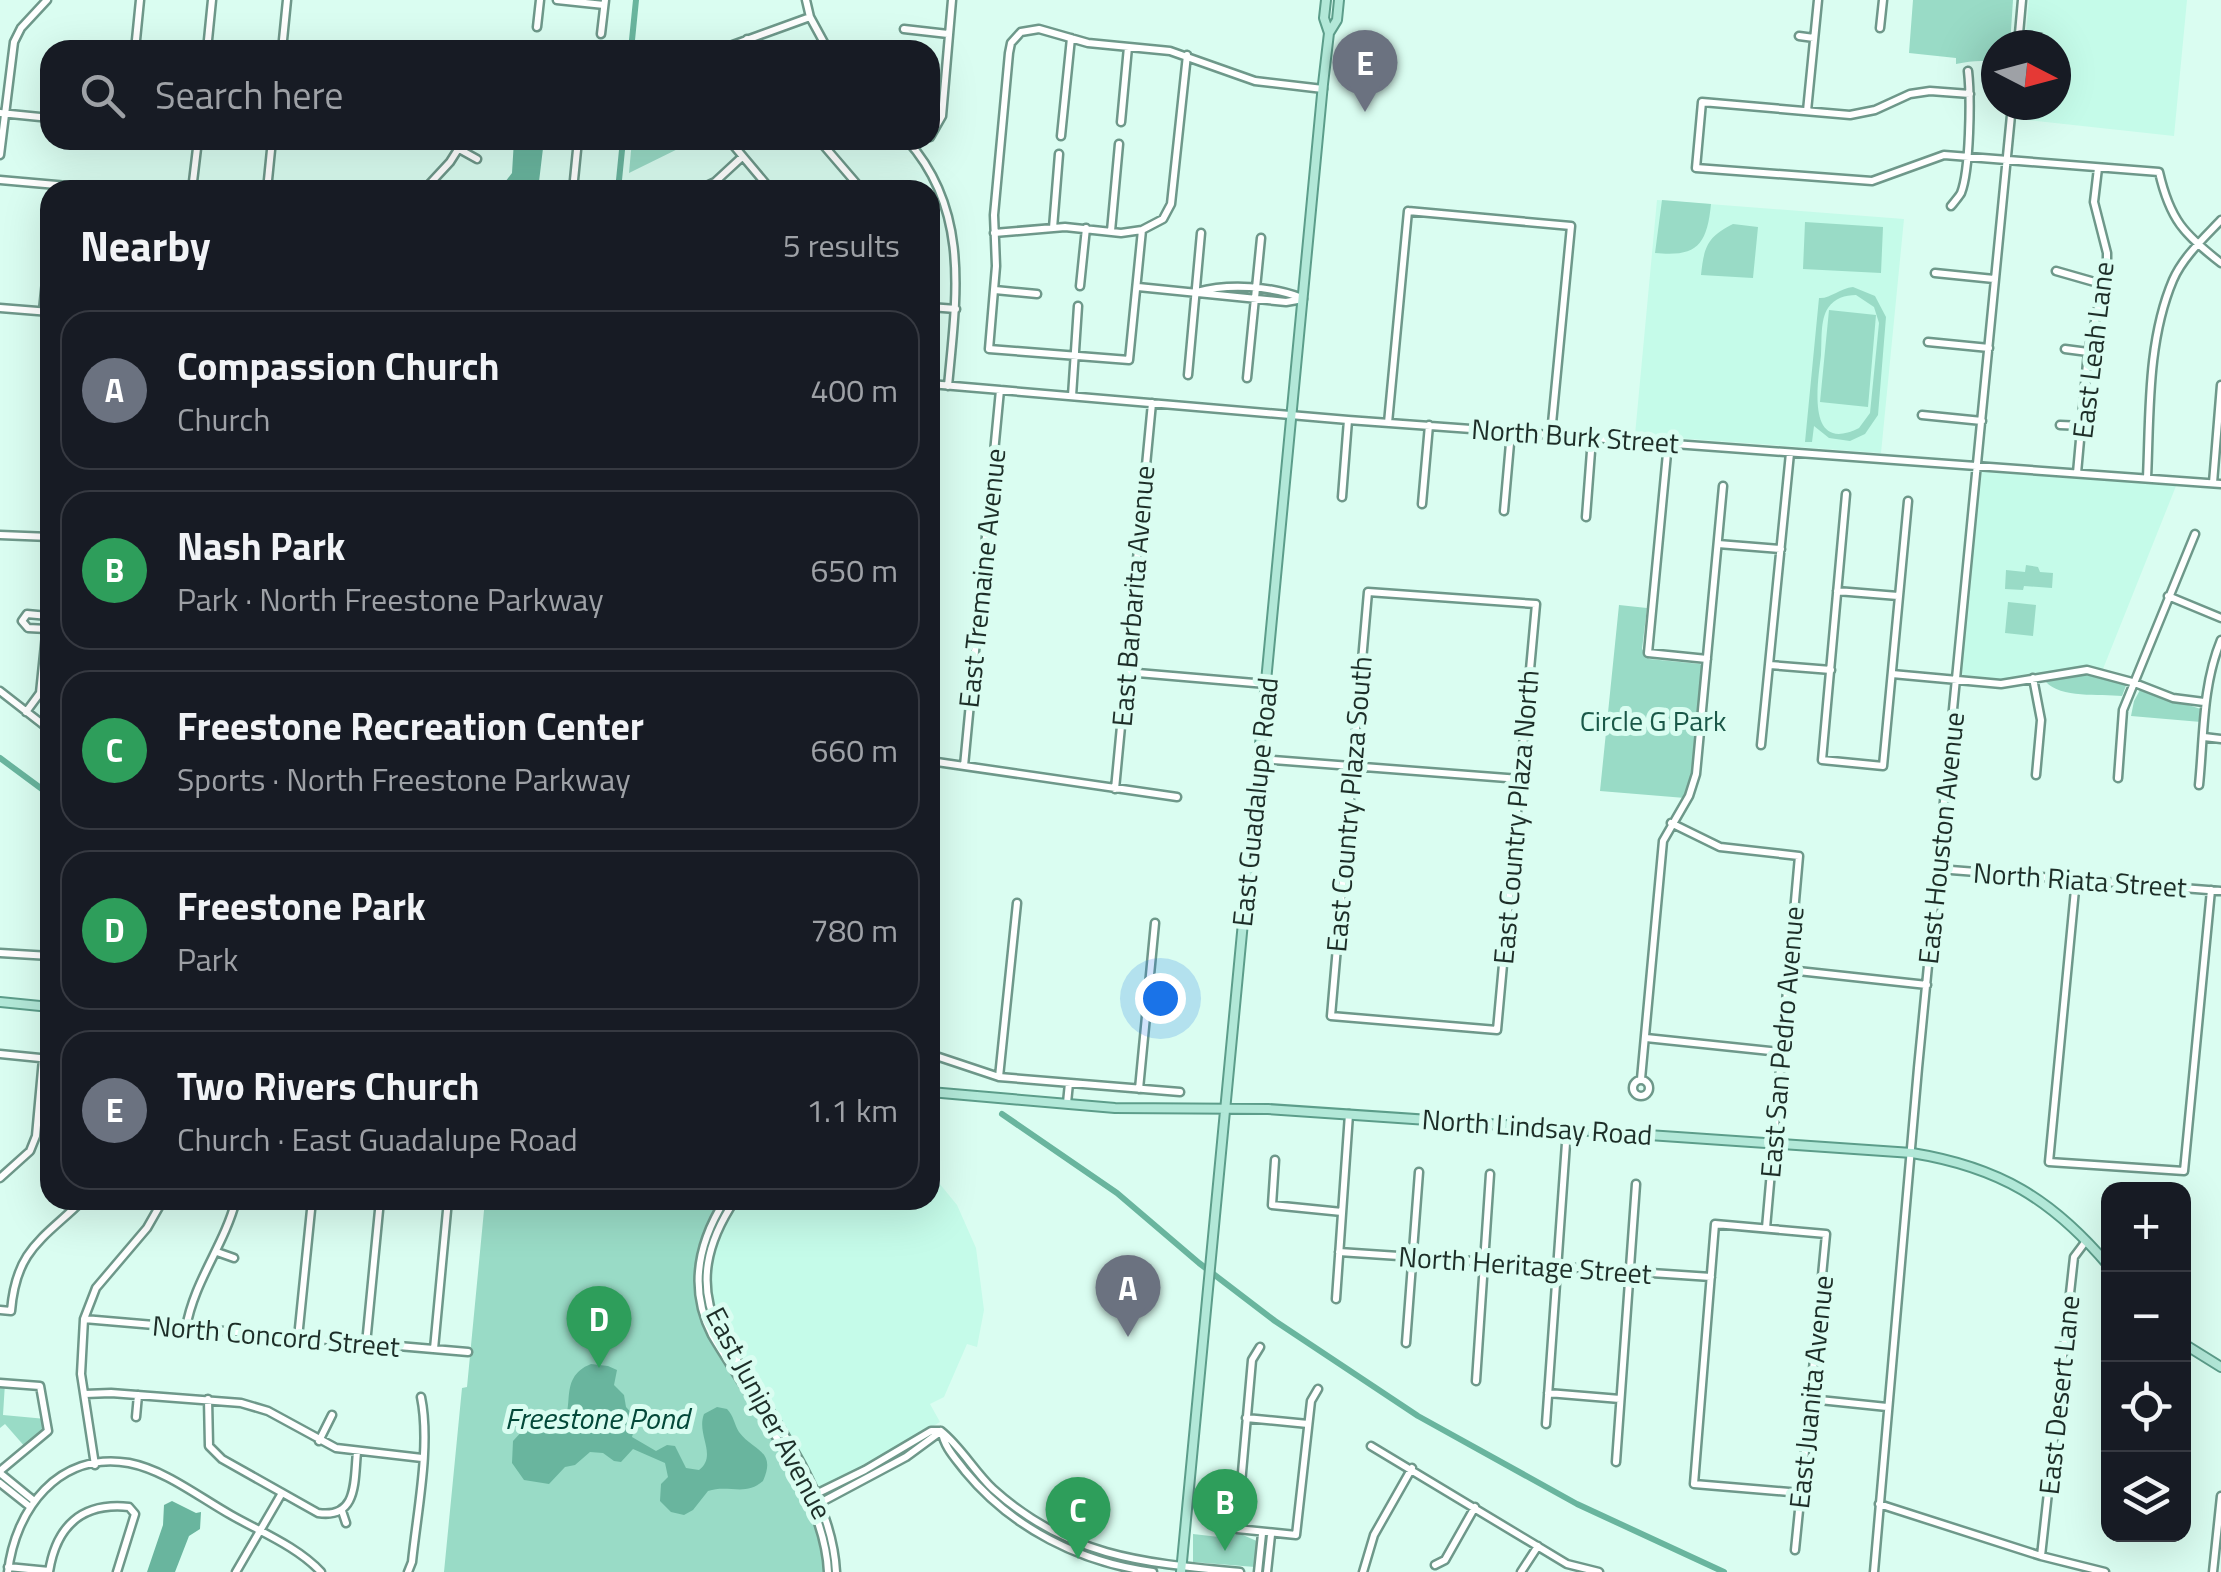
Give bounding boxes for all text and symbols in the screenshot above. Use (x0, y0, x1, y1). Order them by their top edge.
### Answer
pin: E (1332, 29, 1398, 112)
north arrow (1981, 30, 2071, 120)
search box (40, 40, 940, 150)
text: Search here (155, 66, 343, 124)
icon: search (75, 68, 130, 123)
text: Nearby (80, 213, 211, 277)
text: 5 results (783, 221, 900, 269)
street label: East Leah Lane (2060, 259, 2125, 441)
text: Compassion Church (177, 337, 500, 395)
text: A (105, 366, 124, 414)
text: 400 m (810, 366, 898, 414)
text: Church (177, 395, 270, 443)
street label: North Burk Street (1470, 407, 1680, 464)
street label: East Tremaine Avenue (946, 446, 1017, 710)
street label: East Barbarita Avenue (1100, 464, 1165, 728)
text: Nash Park (177, 517, 345, 575)
text: B (105, 546, 124, 594)
text: 650 m (810, 546, 898, 594)
text: Park · North Freestone Parkway (177, 575, 604, 623)
street label: East Country Plaza South (1314, 654, 1383, 954)
street label: East Country Plaza North (1481, 668, 1550, 966)
street label: East Guadalupe Road (1220, 675, 1289, 929)
text: Freestone Recreation Center (177, 697, 644, 755)
park label: Circle G Park (1580, 699, 1726, 742)
street label: East Houston Avenue (1906, 710, 1975, 966)
text: C (106, 726, 123, 774)
text: 660 m (810, 726, 898, 774)
text: Sports · North Freestone Parkway (177, 755, 631, 803)
street label: North Riata Street (1972, 851, 2188, 908)
text: Freestone Park (177, 877, 425, 935)
street label: East San Pedro Avenue (1748, 904, 1815, 1179)
text: D (104, 906, 125, 954)
text: 780 m (810, 906, 898, 954)
text: Park (177, 935, 238, 983)
your location (1135, 973, 1186, 1024)
text: Two Rivers Church (177, 1057, 480, 1115)
text: E (106, 1086, 123, 1134)
text: 1.1 km (806, 1086, 898, 1134)
street label: North Lindsay Road (1420, 1097, 1654, 1156)
text: Church · East Guadalupe Road (177, 1115, 578, 1163)
map controls (2101, 1182, 2191, 1542)
button: + (2101, 1182, 2191, 1272)
street label: North Heritage Street (1397, 1234, 1653, 1295)
pin: A (1096, 1254, 1160, 1337)
button: − (2101, 1272, 2191, 1362)
street label: East Juanita Avenue (1777, 1273, 1844, 1511)
pin: D (566, 1286, 632, 1368)
street label: East Desert Lane (2027, 1293, 2090, 1497)
street label: East Juniper Avenue (695, 1299, 844, 1527)
street label: North Concord Street (150, 1303, 402, 1368)
button: locate (2101, 1362, 2191, 1452)
water label: Freestone Pond (505, 1395, 692, 1441)
button: layers (2101, 1452, 2191, 1542)
pin: B (1192, 1468, 1258, 1551)
pin: C (1046, 1476, 1110, 1559)

